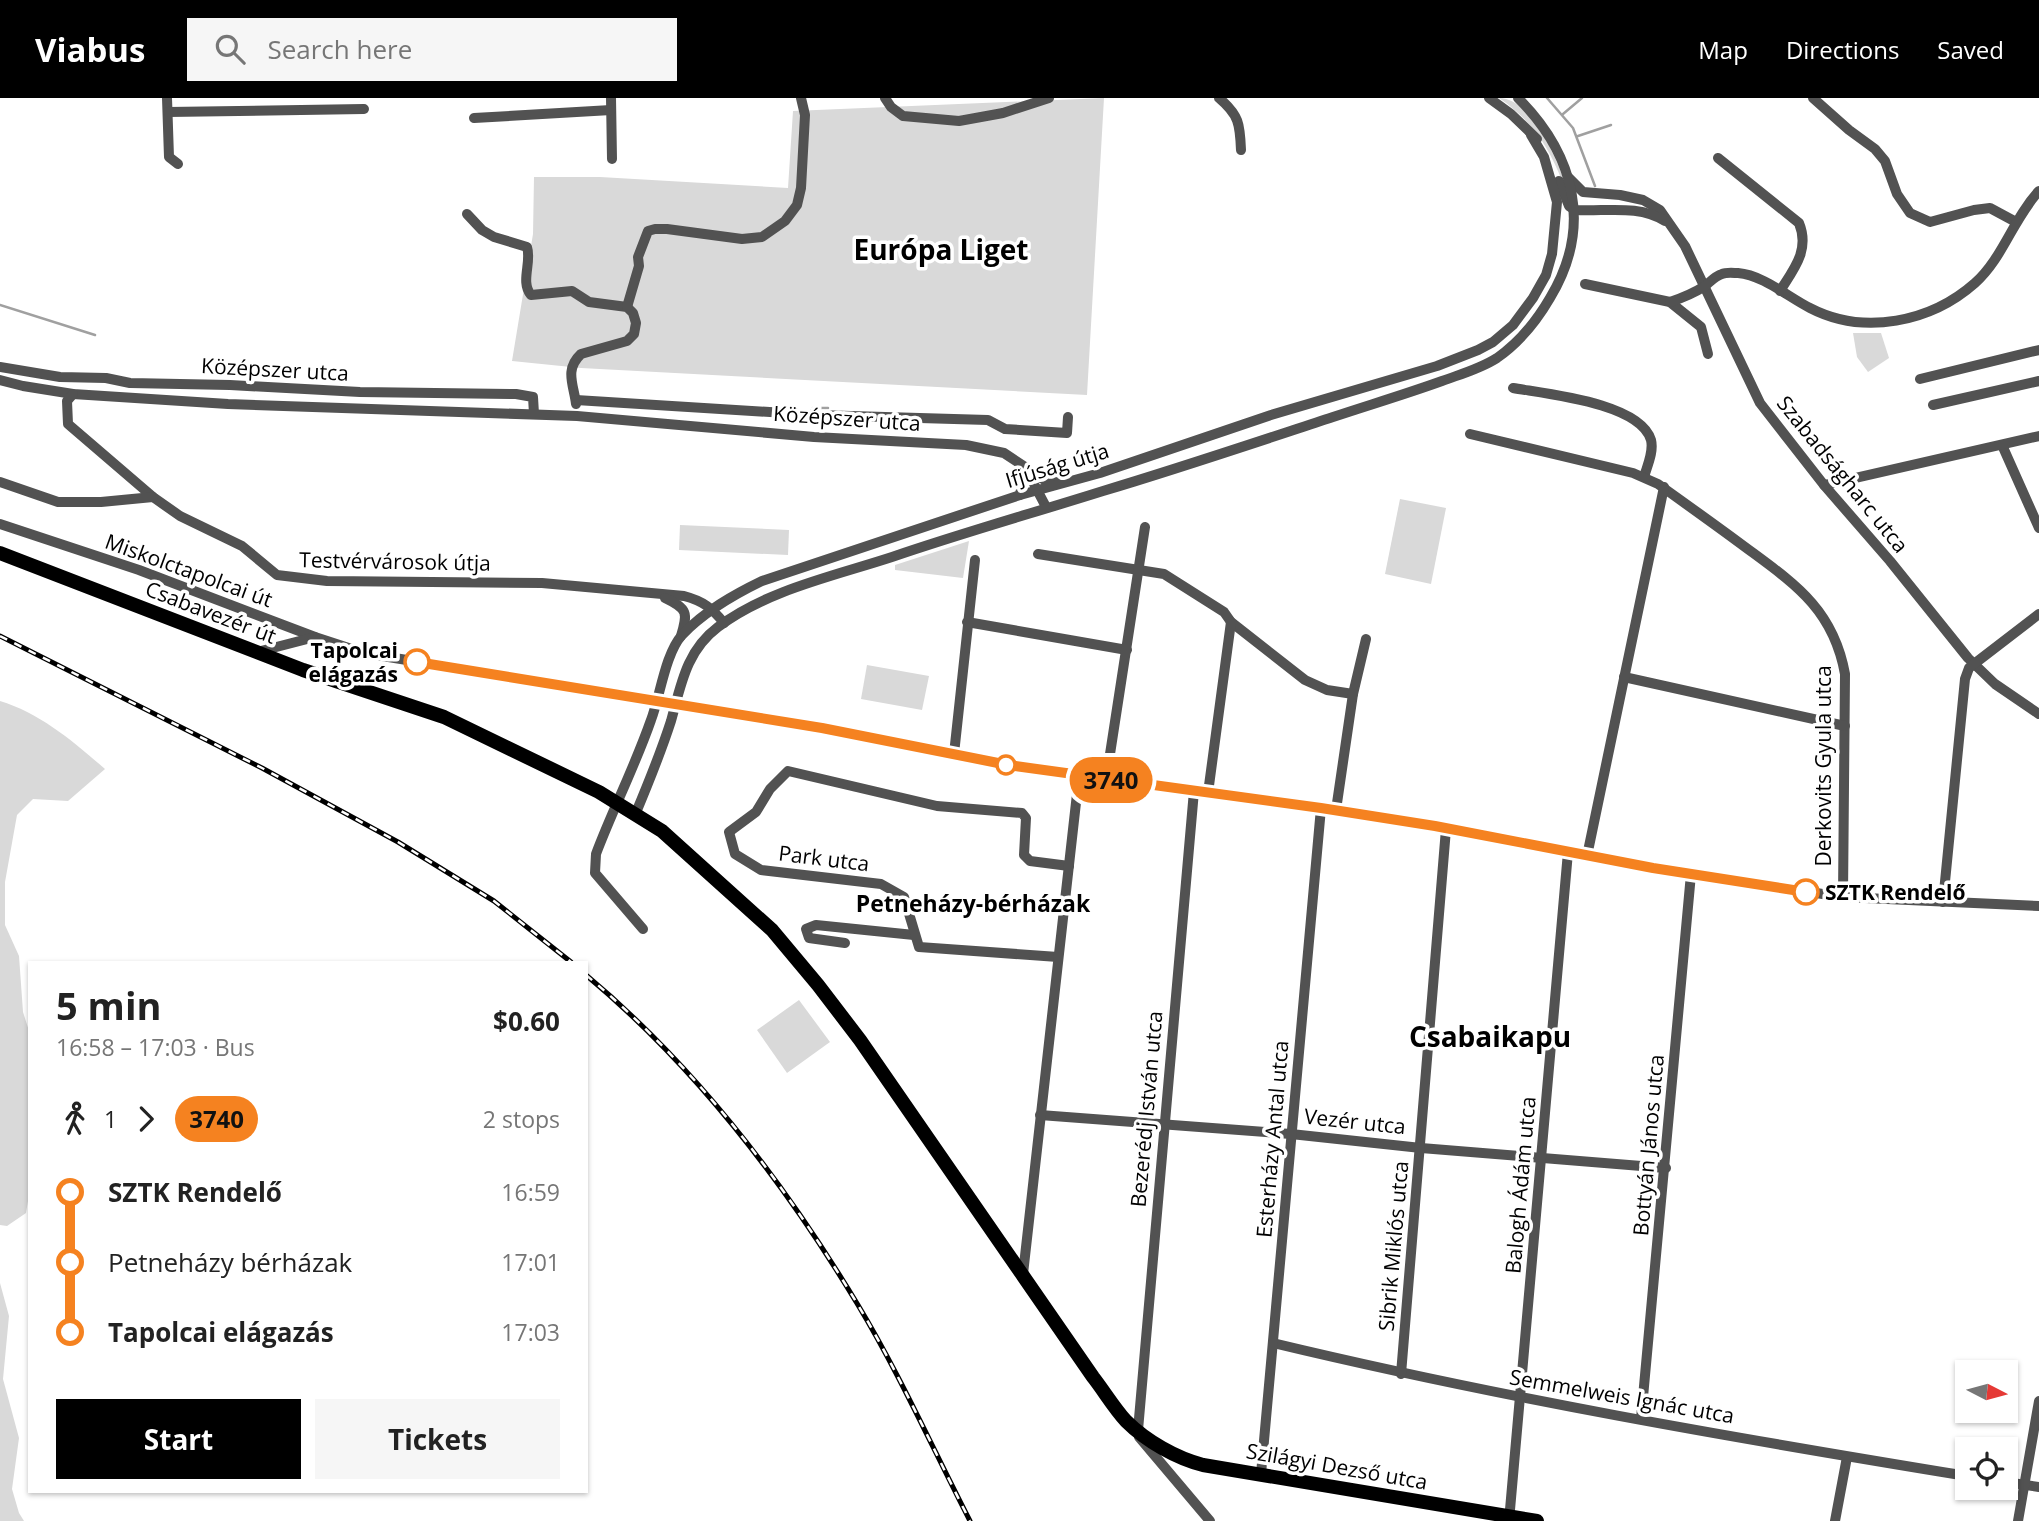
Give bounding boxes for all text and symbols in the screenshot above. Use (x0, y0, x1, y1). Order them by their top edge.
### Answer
search box (187, 18, 677, 81)
text: Viabus (35, 27, 145, 72)
icon: search (211, 30, 249, 68)
text: Search here (267, 31, 412, 67)
text: Map (1698, 33, 1748, 66)
text: Directions (1786, 33, 1899, 66)
text: Saved (1937, 33, 2004, 66)
district label: Európa Liget (854, 230, 1028, 268)
street label: Középszer utca (200, 351, 350, 387)
street label: Szabadságharc utca (1771, 390, 1915, 558)
street label: Középszer utca (772, 399, 922, 437)
street label: Ifjúság útja (1002, 436, 1112, 494)
street label: Miskolctapolcai út (102, 527, 276, 613)
street label: Testvérvárosok útja (299, 545, 491, 577)
street label: Csabavezér út (142, 574, 280, 650)
place label: Tapolcai elágazás (309, 636, 398, 688)
marker: Tapolcai elágazás (404, 649, 430, 675)
street label: Derkovits Gyula utca (1809, 665, 1837, 867)
unlabelled marker (996, 755, 1016, 775)
line badge: 3740 (1062, 757, 1160, 803)
text: 3740 (1084, 763, 1138, 796)
street label: Park utca (777, 839, 871, 877)
place label: SZTK Rendelő (1825, 878, 1965, 906)
marker: SZTK Rendelő (1793, 879, 1819, 905)
district label: Petneházy-bérházak (856, 887, 1091, 919)
text: 5 min (56, 979, 161, 1031)
text: $0.60 (493, 1003, 560, 1039)
street label: Bezerédj István utca (1123, 1010, 1169, 1208)
district label: Csabaikapu (1409, 1017, 1571, 1055)
text: 16:58 – 17:03 · Bus (56, 1031, 255, 1063)
street label: Esterházy Antal utca (1249, 1039, 1295, 1239)
street label: Bottyán János utca (1626, 1053, 1670, 1237)
street label: Balogh Ádám utca (1498, 1095, 1542, 1275)
icon: walk (56, 1100, 94, 1138)
icon: forward (127, 1100, 165, 1138)
text: 3740 (189, 1102, 244, 1135)
street label: Vezér utca (1303, 1102, 1407, 1140)
text: 1 (104, 1103, 117, 1135)
text: 2 stops (483, 1103, 560, 1135)
street label: Sibrik Miklós utca (1372, 1160, 1414, 1332)
text: SZTK Rendelő (108, 1174, 282, 1210)
text: 16:59 (501, 1176, 560, 1208)
text: Petneházy bérházak (108, 1244, 352, 1280)
text: 17:01 (501, 1246, 560, 1278)
text: Tapolcai elágazás (108, 1314, 334, 1350)
text: 17:03 (501, 1316, 560, 1348)
north arrow (1955, 1360, 2018, 1423)
map controls (1955, 1360, 2018, 1500)
street label: Semmelweis Ignác utca (1508, 1362, 1736, 1430)
button: Start (56, 1399, 301, 1479)
button: Tickets (315, 1399, 560, 1479)
street label: Szilágyi Dezső utca (1244, 1436, 1430, 1496)
button: locate (1955, 1437, 2018, 1500)

